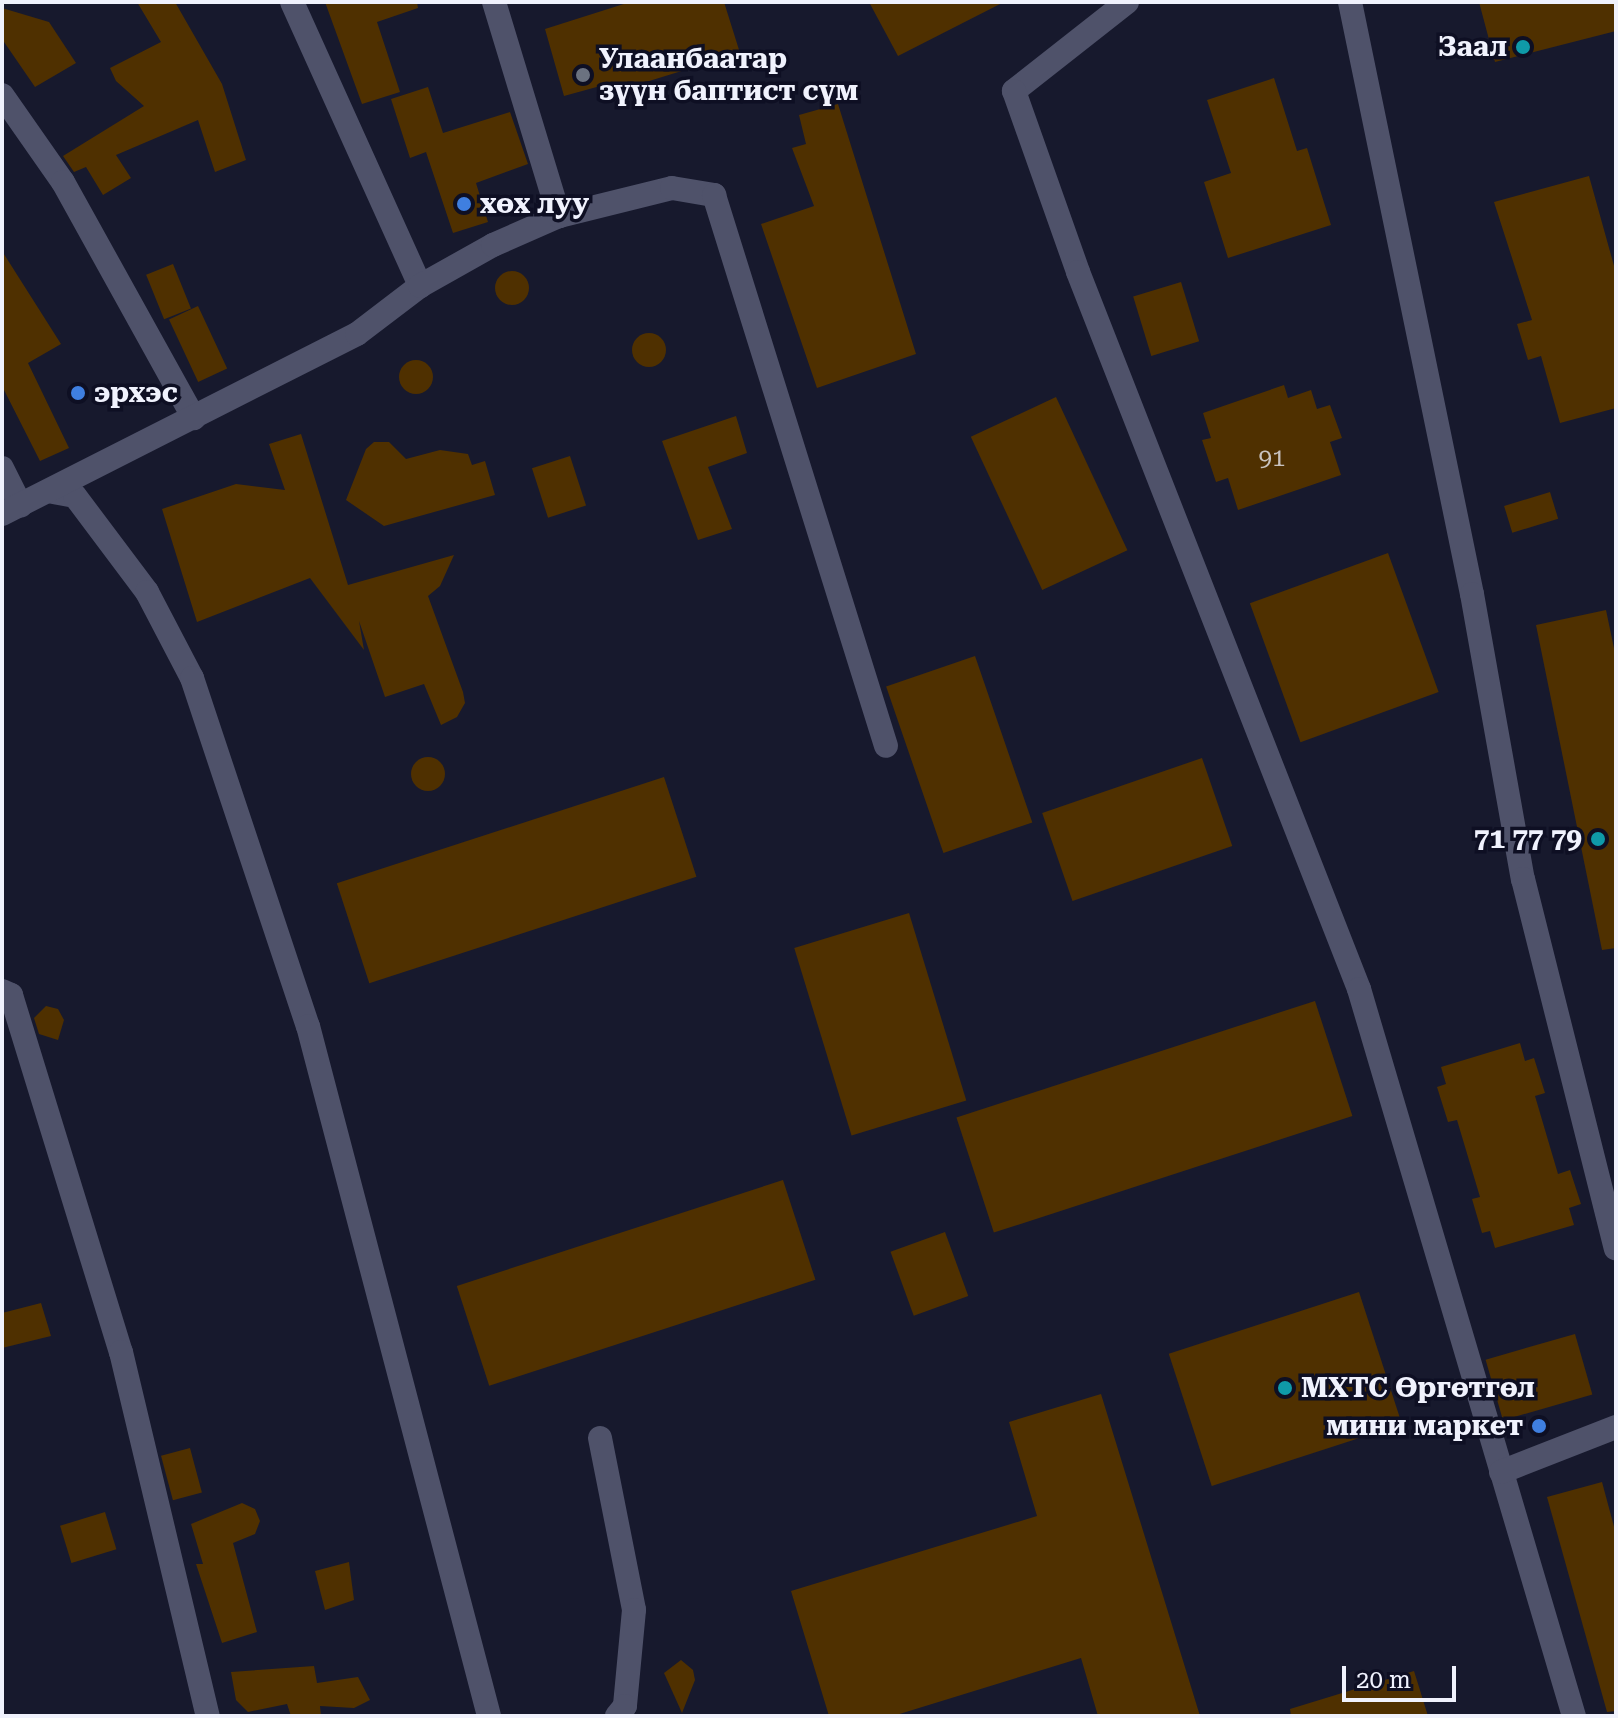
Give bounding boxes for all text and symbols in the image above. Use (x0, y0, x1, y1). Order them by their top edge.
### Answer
place label: Заал (1438, 30, 1507, 64)
marker: Заал (1514, 38, 1532, 56)
place label: Улаанбаатар зүүн баптист сүм (599, 42, 858, 108)
marker: Улаанбаатар зүүн баптист сүм (574, 66, 592, 84)
place label: хөх луу (480, 187, 589, 221)
marker: хөх луу (455, 195, 473, 213)
place label: эрхэс (94, 376, 178, 410)
marker: эрхэс (69, 384, 87, 402)
house number: 91 (1259, 445, 1285, 473)
place label: 71 77 79 (1474, 822, 1582, 856)
marker: 71 77 79 (1589, 830, 1607, 848)
place label: МХТС Өргөтгөл (1301, 1371, 1535, 1405)
marker: МХТС Өргөтгөл (1276, 1379, 1294, 1397)
place label: мини маркет (1326, 1409, 1523, 1443)
marker: мини маркет (1530, 1417, 1548, 1435)
scale bar (1346, 1650, 1460, 1700)
text: 20 m (1356, 1666, 1411, 1694)

